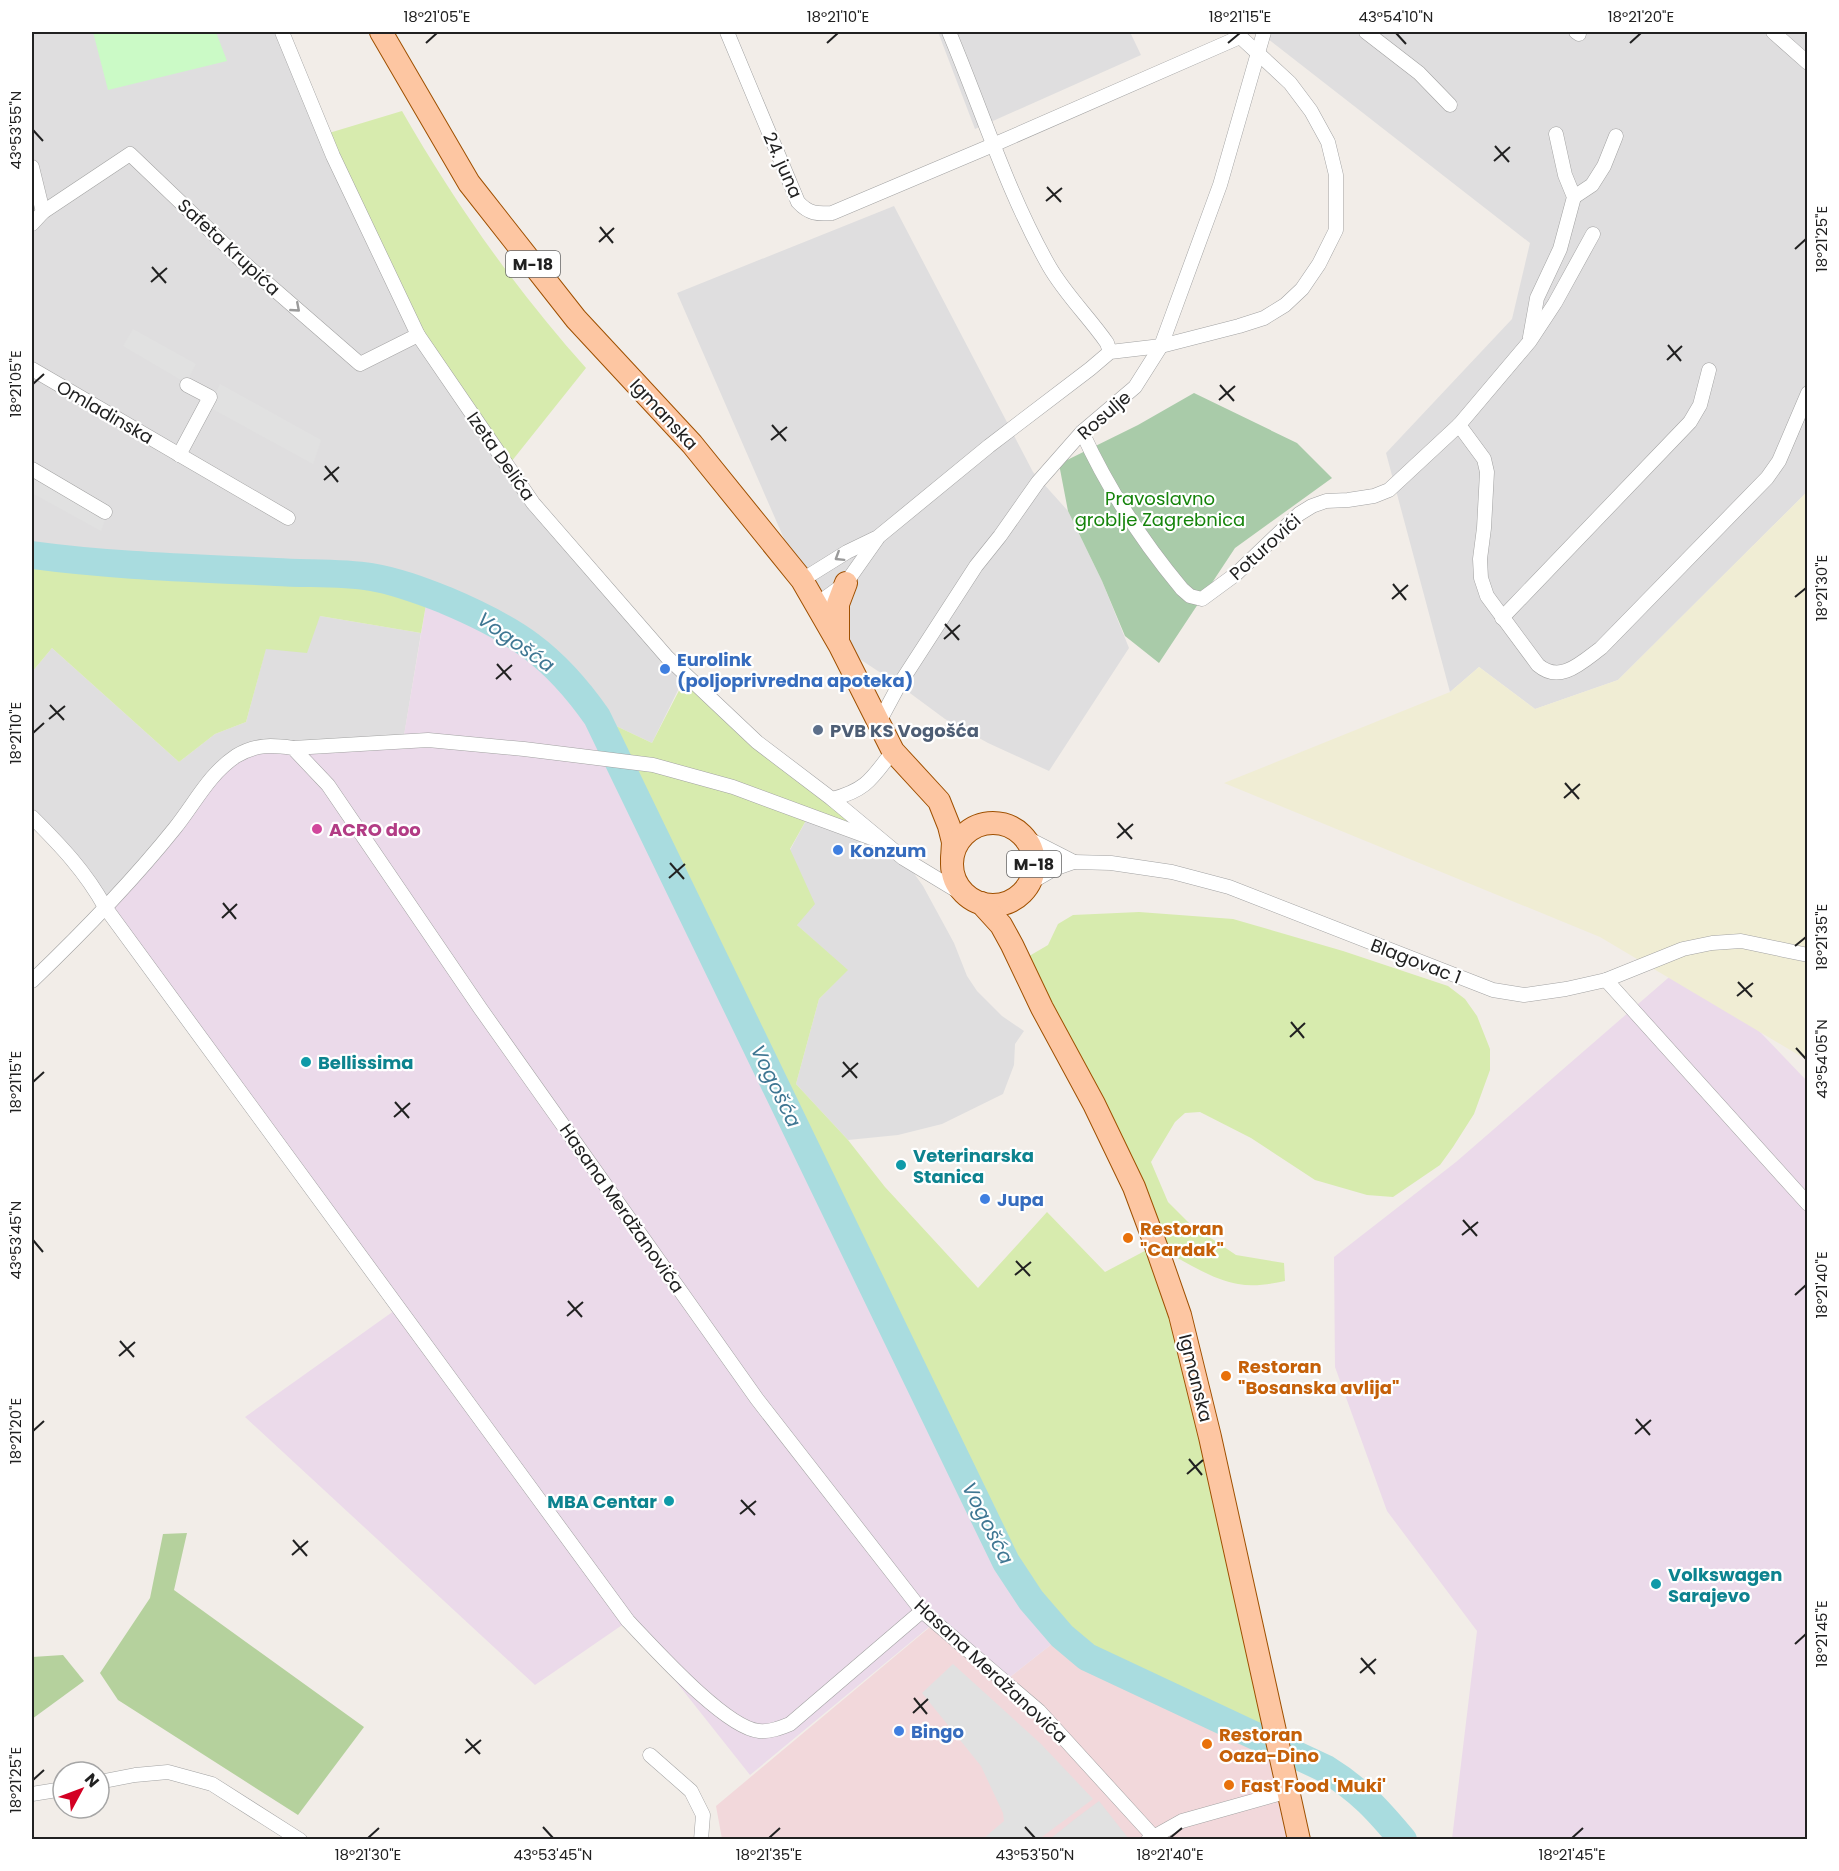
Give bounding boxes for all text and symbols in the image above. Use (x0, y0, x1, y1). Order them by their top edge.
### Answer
text: 18°21'05"E (403, 6, 471, 27)
text: 18°21'10"E (807, 6, 869, 27)
text: 18°21'15"E (1209, 6, 1271, 27)
text: 43°54'10"N (1359, 6, 1433, 27)
text: 18°21'20"E (1608, 6, 1674, 27)
text: 43°53'55"N (5, 91, 26, 169)
street label: 24. juna (757, 128, 809, 202)
street label: Safeta Krupića (172, 193, 286, 301)
text: 18°21'25"E (1811, 206, 1832, 272)
road number: M-18 (506, 251, 560, 277)
one-way arrow (289, 301, 300, 312)
text: 18°21'05"E (5, 350, 26, 418)
street label: Igmanska (624, 373, 704, 455)
street label: Omladinska (52, 374, 158, 450)
street label: Rosulje (1072, 385, 1136, 445)
street label: Izeta Delića (461, 407, 541, 505)
park label: Pravoslavno groblje Zagrebnica (1075, 486, 1245, 532)
street label: Poturovići (1224, 508, 1306, 586)
one-way arrow (835, 550, 845, 562)
text: 18°21'30"E (1811, 555, 1832, 621)
water label: Vogošća (472, 605, 560, 679)
place label: Eurolink (poljoprivredna apoteka) (677, 647, 913, 693)
marker: Eurolink (poljoprivredna apoteka) (658, 662, 672, 676)
text: 18°21'10"E (5, 702, 26, 764)
place label: PVB KS Vogošća (830, 718, 979, 743)
marker: PVB KS Vogošća (811, 723, 825, 737)
place label: ACRO doo (329, 817, 421, 842)
marker: ACRO doo (310, 822, 324, 836)
place label: Konzum (850, 838, 926, 863)
marker: Konzum (831, 843, 845, 857)
road number: M-18 (1007, 851, 1061, 877)
text: 18°21'35"E (1811, 904, 1832, 970)
street label: Blagovac 1 (1367, 932, 1465, 990)
text: 43°54'05"N (1811, 1019, 1832, 1099)
water label: Vogošća (744, 1040, 808, 1132)
place label: Bellissima (318, 1050, 414, 1075)
text: 18°21'15"E (5, 1051, 26, 1113)
marker: Bellissima (299, 1055, 313, 1069)
street label: Hasana Merdžanovića (554, 1118, 690, 1298)
place label: Veterinarska Stanica (913, 1143, 1034, 1189)
marker: Veterinarska Stanica (894, 1158, 908, 1172)
place label: Jupa (997, 1187, 1044, 1212)
marker: Jupa (978, 1192, 992, 1206)
text: 43°53'45"N (5, 1201, 26, 1279)
place label: Restoran "Cardak" (1140, 1216, 1224, 1262)
marker: Restoran "Cardak" (1121, 1231, 1135, 1245)
text: 18°21'40"E (1811, 1251, 1832, 1319)
street label: Igmanska (1173, 1331, 1219, 1425)
place label: Restoran "Bosanska avlija" (1238, 1354, 1399, 1400)
marker: Restoran "Bosanska avlija" (1219, 1369, 1233, 1383)
text: 18°21'20"E (5, 1398, 26, 1464)
water label: Vogošća (955, 1477, 1021, 1569)
place label: MBA Centar (547, 1489, 657, 1514)
marker: MBA Centar (662, 1494, 676, 1508)
place label: Volkswagen Sarajevo (1668, 1562, 1782, 1608)
marker: Volkswagen Sarajevo (1649, 1577, 1663, 1591)
street label: Hasana Merdžanovića (909, 1593, 1073, 1749)
text: 18°21'45"E (1811, 1600, 1832, 1668)
place label: Bingo (911, 1719, 964, 1744)
place label: Restoran Oaza-Dino (1219, 1722, 1319, 1768)
marker: Bingo (892, 1724, 906, 1738)
marker: Restoran Oaza-Dino (1200, 1737, 1214, 1751)
text: 18°21'25"E (5, 1747, 26, 1813)
north arrow (51, 1760, 111, 1820)
text: N (79, 1768, 105, 1793)
place label: Fast Food 'Muki' (1241, 1773, 1386, 1798)
marker: Fast Food 'Muki' (1222, 1778, 1236, 1792)
text: 18°21'30"E (335, 1844, 401, 1865)
text: 43°53'45"N (514, 1844, 592, 1865)
text: 18°21'35"E (736, 1844, 802, 1865)
text: 43°53'50"N (996, 1844, 1074, 1865)
text: 18°21'40"E (1136, 1844, 1204, 1865)
text: 18°21'45"E (1538, 1844, 1606, 1865)

